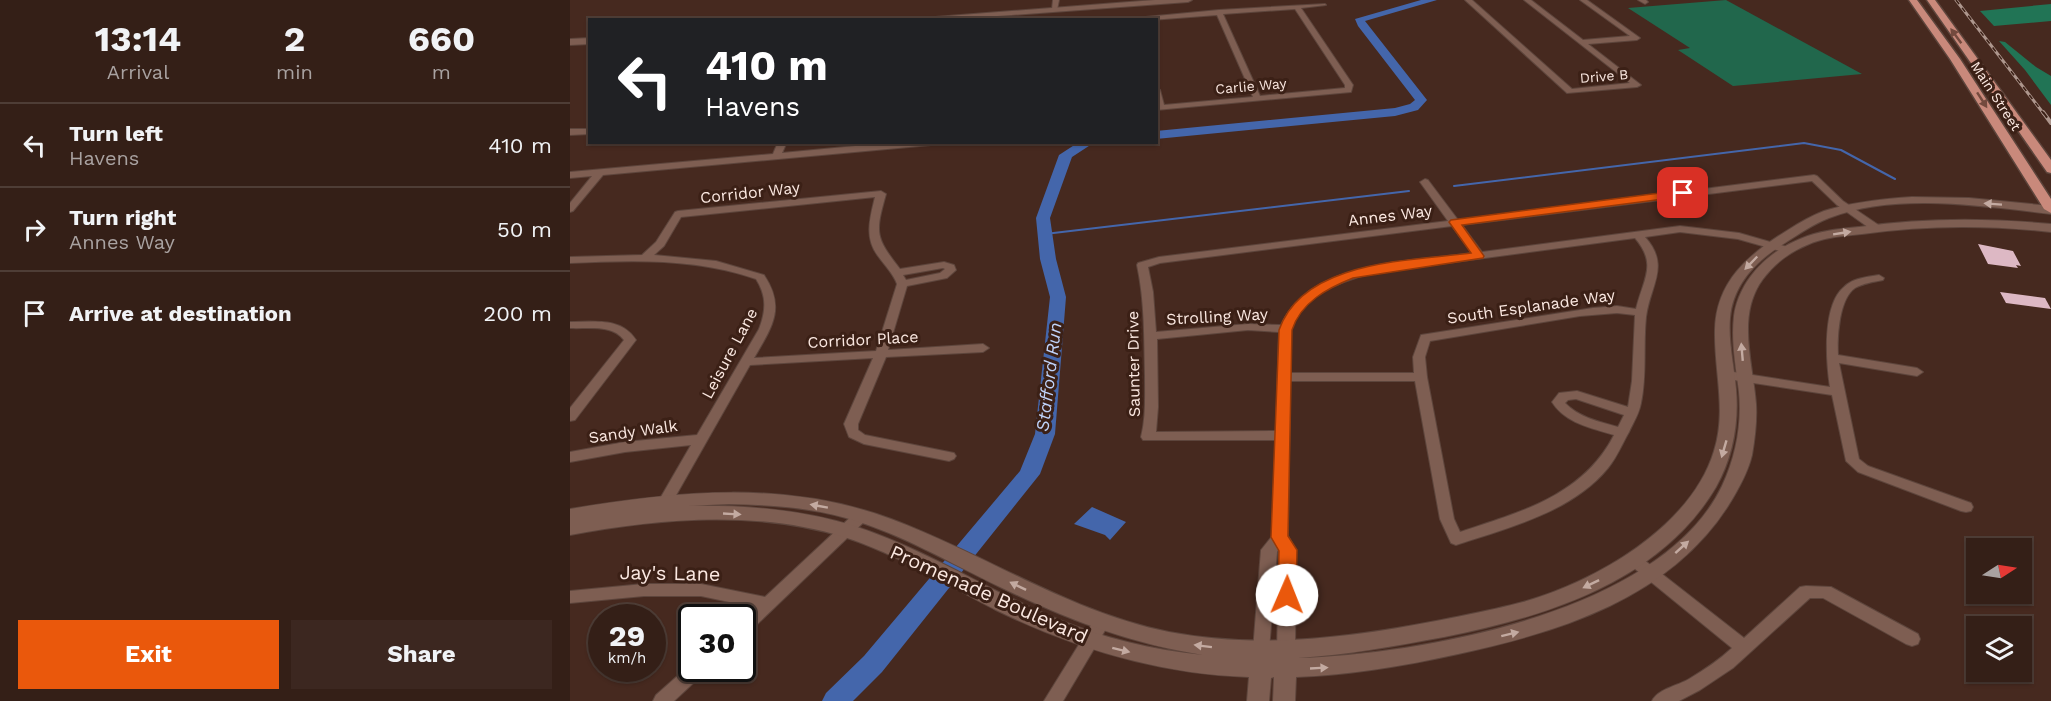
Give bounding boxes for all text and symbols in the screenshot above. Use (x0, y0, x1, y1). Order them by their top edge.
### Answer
text: 13:14 (95, 18, 181, 60)
text: 2 (284, 18, 305, 60)
text: 660 (408, 18, 475, 60)
one-way arrow (1950, 28, 1962, 44)
text: 410 m (705, 41, 828, 90)
icon: left (606, 42, 684, 120)
street label: Main Street (1968, 58, 2024, 134)
text: Arrival (107, 60, 169, 84)
text: min (276, 60, 313, 84)
text: m (432, 60, 451, 84)
street label: Drive B (1579, 66, 1629, 86)
street label: Carlie Way (1215, 75, 1288, 97)
text: Havens (705, 91, 800, 123)
one-way arrow (1976, 92, 1987, 109)
text: Turn left (69, 121, 163, 146)
icon: left (18, 129, 51, 162)
text: 410 m (488, 133, 552, 158)
text: Havens (69, 146, 139, 170)
pin (1657, 167, 1708, 218)
icon: arrive (1666, 176, 1699, 209)
street label: Corridor Way (699, 178, 802, 207)
one-way arrow (1983, 199, 2002, 208)
street label: Annes Way (1347, 201, 1434, 230)
text: Turn right (69, 205, 176, 230)
icon: right (18, 213, 51, 246)
text: 50 m (497, 217, 552, 242)
one-way arrow (1833, 229, 1852, 238)
text: Annes Way (69, 230, 175, 254)
one-way arrow (1744, 255, 1758, 270)
street label: South Esplanade Way (1446, 285, 1617, 328)
icon: arrive (18, 297, 51, 330)
text: Arrive at destination (69, 301, 292, 326)
text: 200 m (483, 301, 552, 326)
street label: Strolling Way (1166, 304, 1269, 329)
street label: Leisure Lane (698, 305, 761, 402)
street label: Saunter Drive (1123, 311, 1144, 417)
water label: Stafford Run (1031, 321, 1066, 433)
street label: Corridor Place (807, 327, 919, 352)
one-way arrow (1737, 342, 1747, 361)
street label: Sandy Walk (587, 416, 679, 447)
one-way arrow (1718, 440, 1728, 458)
one-way arrow (809, 501, 828, 510)
one-way arrow (723, 510, 742, 519)
north arrow (1966, 538, 2032, 604)
map controls (1966, 538, 2032, 682)
street label: Promenade Boulevard (886, 540, 1092, 648)
one-way arrow (1675, 540, 1690, 554)
street label: Jay's Lane (619, 560, 721, 586)
position arrow (1255, 563, 1319, 627)
one-way arrow (1582, 580, 1599, 589)
one-way arrow (1010, 582, 1027, 591)
speed limit sign: 30 (678, 604, 756, 682)
button: layers (1966, 616, 2032, 682)
text: 29 (609, 618, 645, 653)
button: Exit (18, 620, 279, 689)
button: Share (291, 620, 552, 689)
one-way arrow (1501, 628, 1520, 638)
one-way arrow (1193, 641, 1212, 651)
one-way arrow (1112, 645, 1130, 655)
text: km/h (608, 649, 646, 667)
one-way arrow (1309, 663, 1328, 672)

